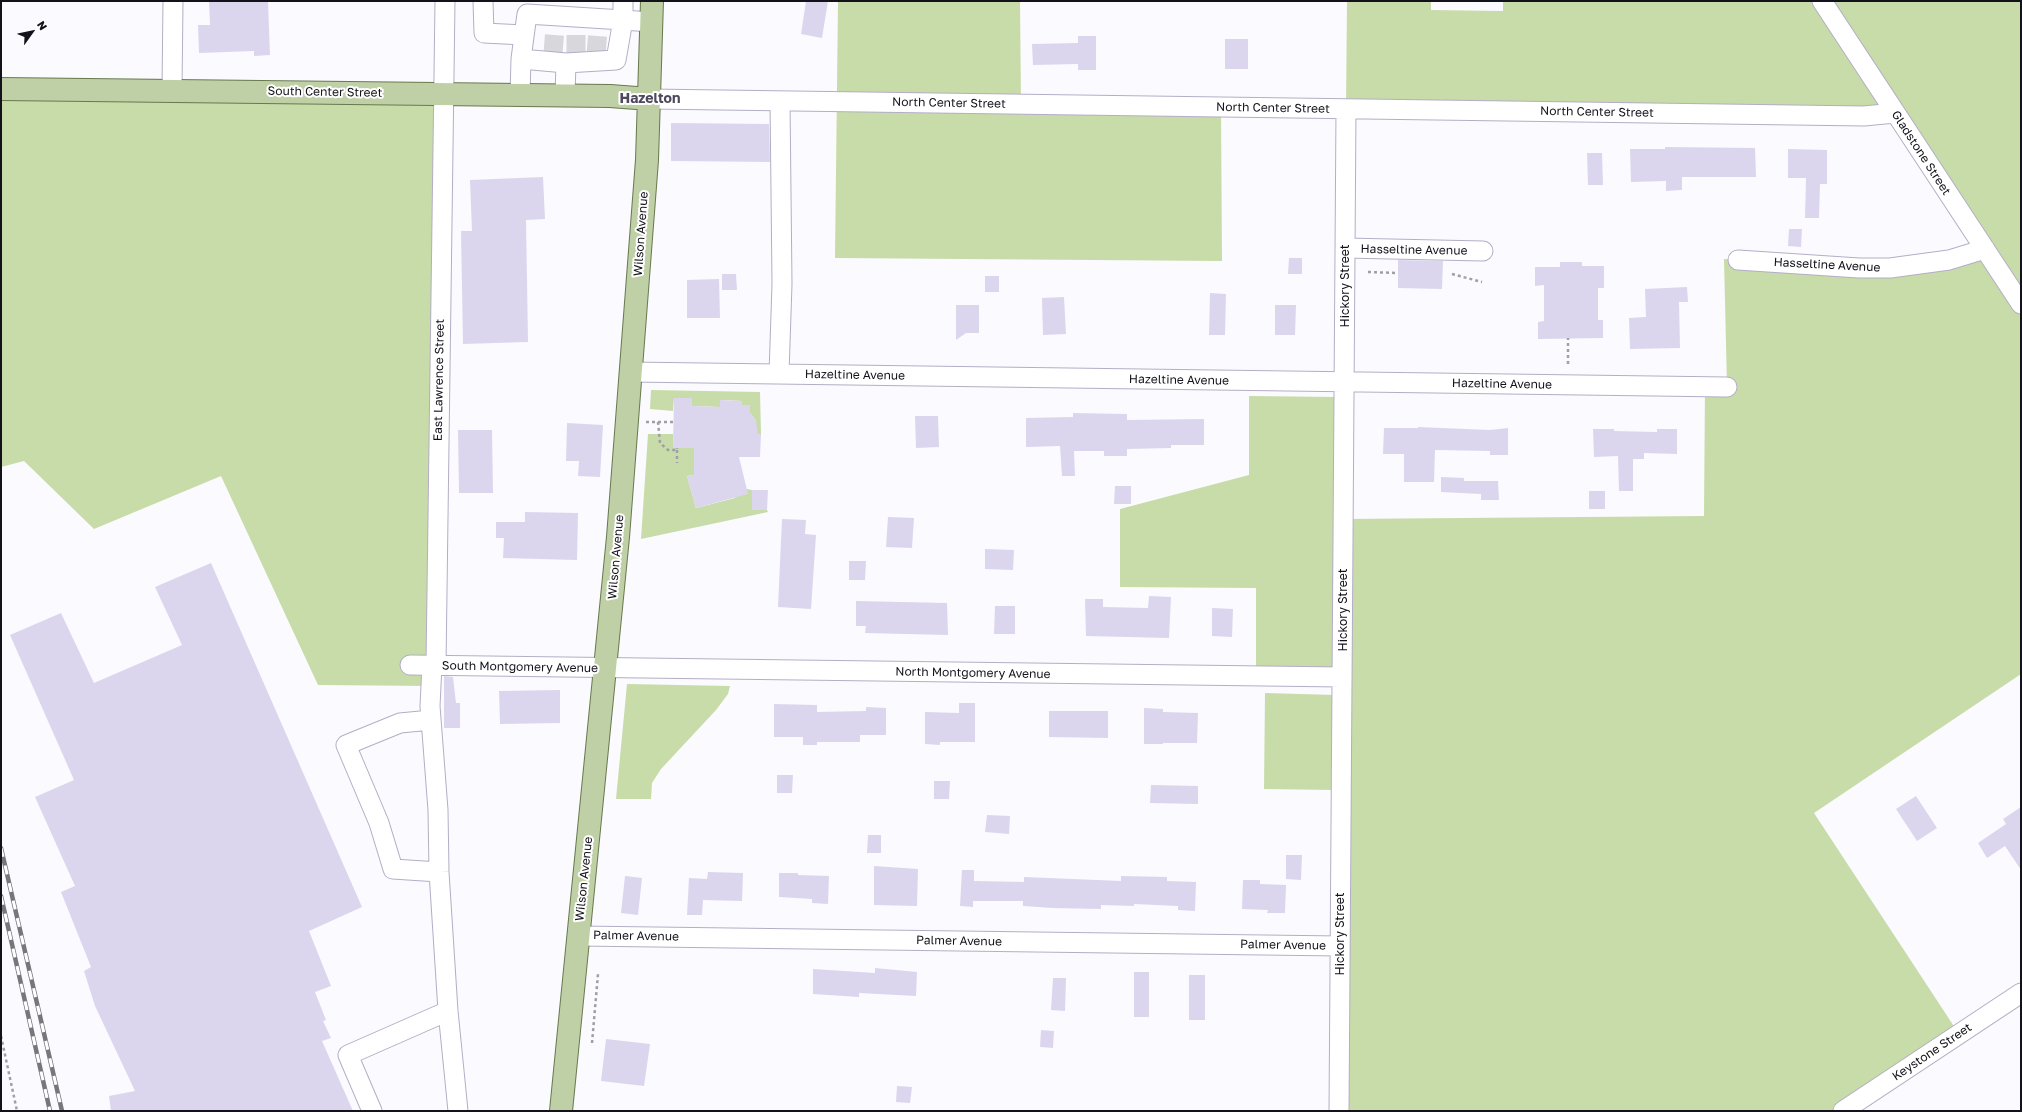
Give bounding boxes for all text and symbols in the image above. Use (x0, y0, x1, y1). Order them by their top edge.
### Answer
north arrow (12, 12, 52, 52)
text: N (35, 18, 50, 32)
street label: South Center Street (268, 84, 382, 100)
district label: Hazelton (620, 91, 680, 107)
street label: North Center Street (892, 95, 1006, 111)
street label: North Center Street (1216, 100, 1330, 116)
street label: North Center Street (1540, 104, 1654, 120)
street label: Gladstone Street (1888, 108, 1954, 198)
street label: Wilson Avenue (631, 191, 651, 277)
street label: Hasseltine Avenue (1360, 242, 1468, 258)
street label: Hickory Street (1338, 245, 1352, 327)
street label: Hasseltine Avenue (1773, 255, 1881, 275)
street label: East Lawrence Street (431, 319, 447, 441)
street label: Hazeltine Avenue (805, 367, 905, 383)
street label: Hazeltine Avenue (1129, 372, 1229, 388)
street label: Hazeltine Avenue (1452, 376, 1552, 392)
street label: Wilson Avenue (605, 514, 627, 600)
street label: Hickory Street (1336, 569, 1350, 651)
street label: South Montgomery Avenue (442, 658, 598, 676)
street label: North Montgomery Avenue (895, 664, 1051, 682)
street label: Wilson Avenue (572, 836, 596, 922)
street label: Hickory Street (1333, 893, 1347, 975)
street label: Palmer Avenue (593, 928, 679, 944)
street label: Palmer Avenue (916, 933, 1002, 949)
street label: Palmer Avenue (1240, 937, 1326, 953)
street label: Keystone Street (1890, 1020, 1974, 1084)

